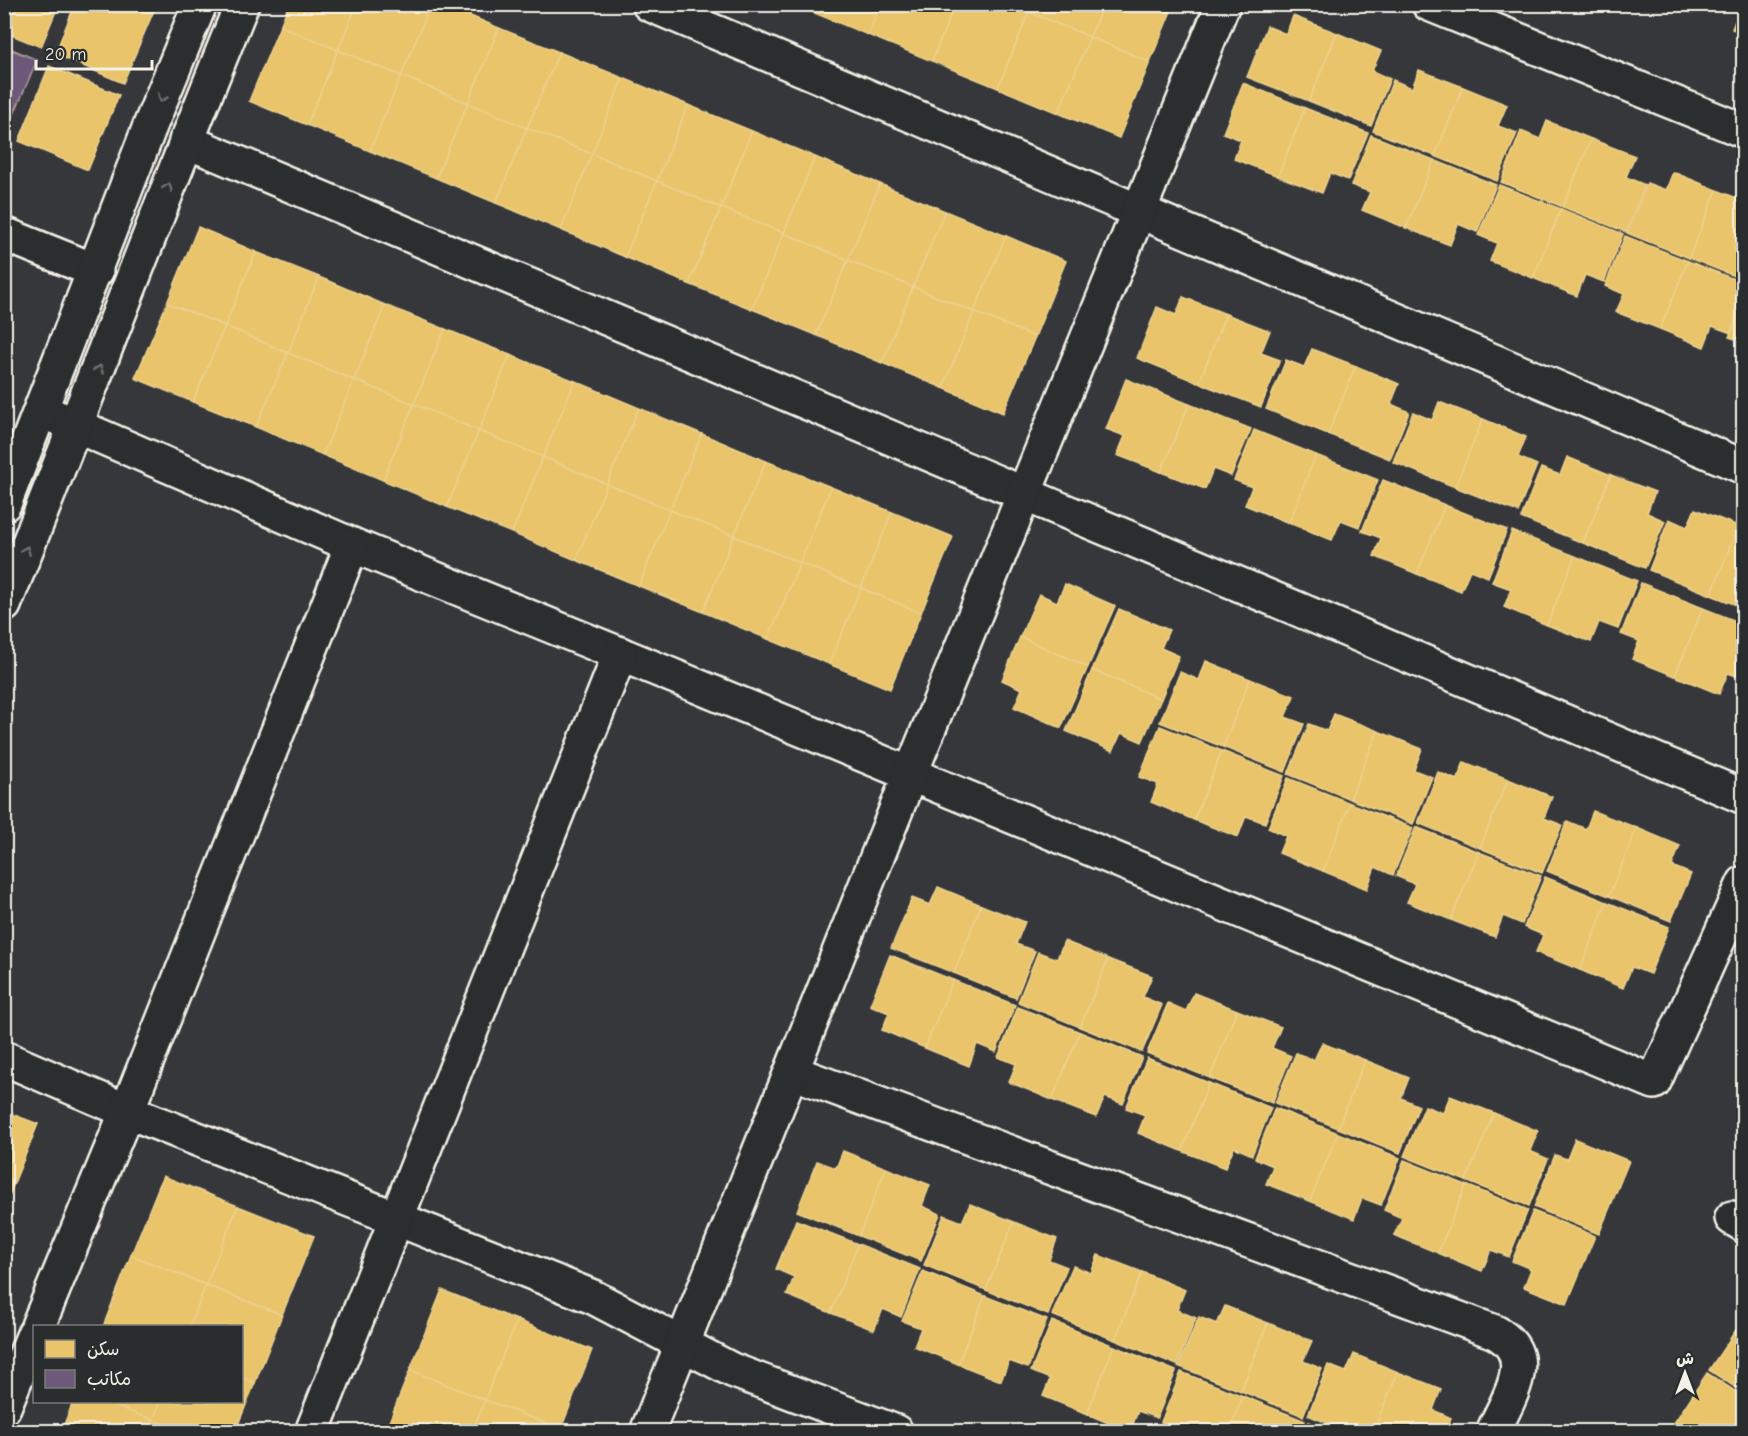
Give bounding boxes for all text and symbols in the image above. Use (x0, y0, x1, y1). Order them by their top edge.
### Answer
scale bar (36, 33, 152, 71)
text: 20 m (45, 44, 86, 65)
one-way arrow (157, 91, 169, 102)
one-way arrow (161, 182, 173, 193)
one-way arrow (91, 364, 104, 375)
one-way arrow (19, 546, 32, 556)
legend (33, 1325, 243, 1403)
text: سكن (87, 1339, 119, 1360)
north arrow (1655, 1343, 1715, 1403)
text: ش (1676, 1350, 1694, 1368)
text: مكاتب (87, 1369, 131, 1390)

